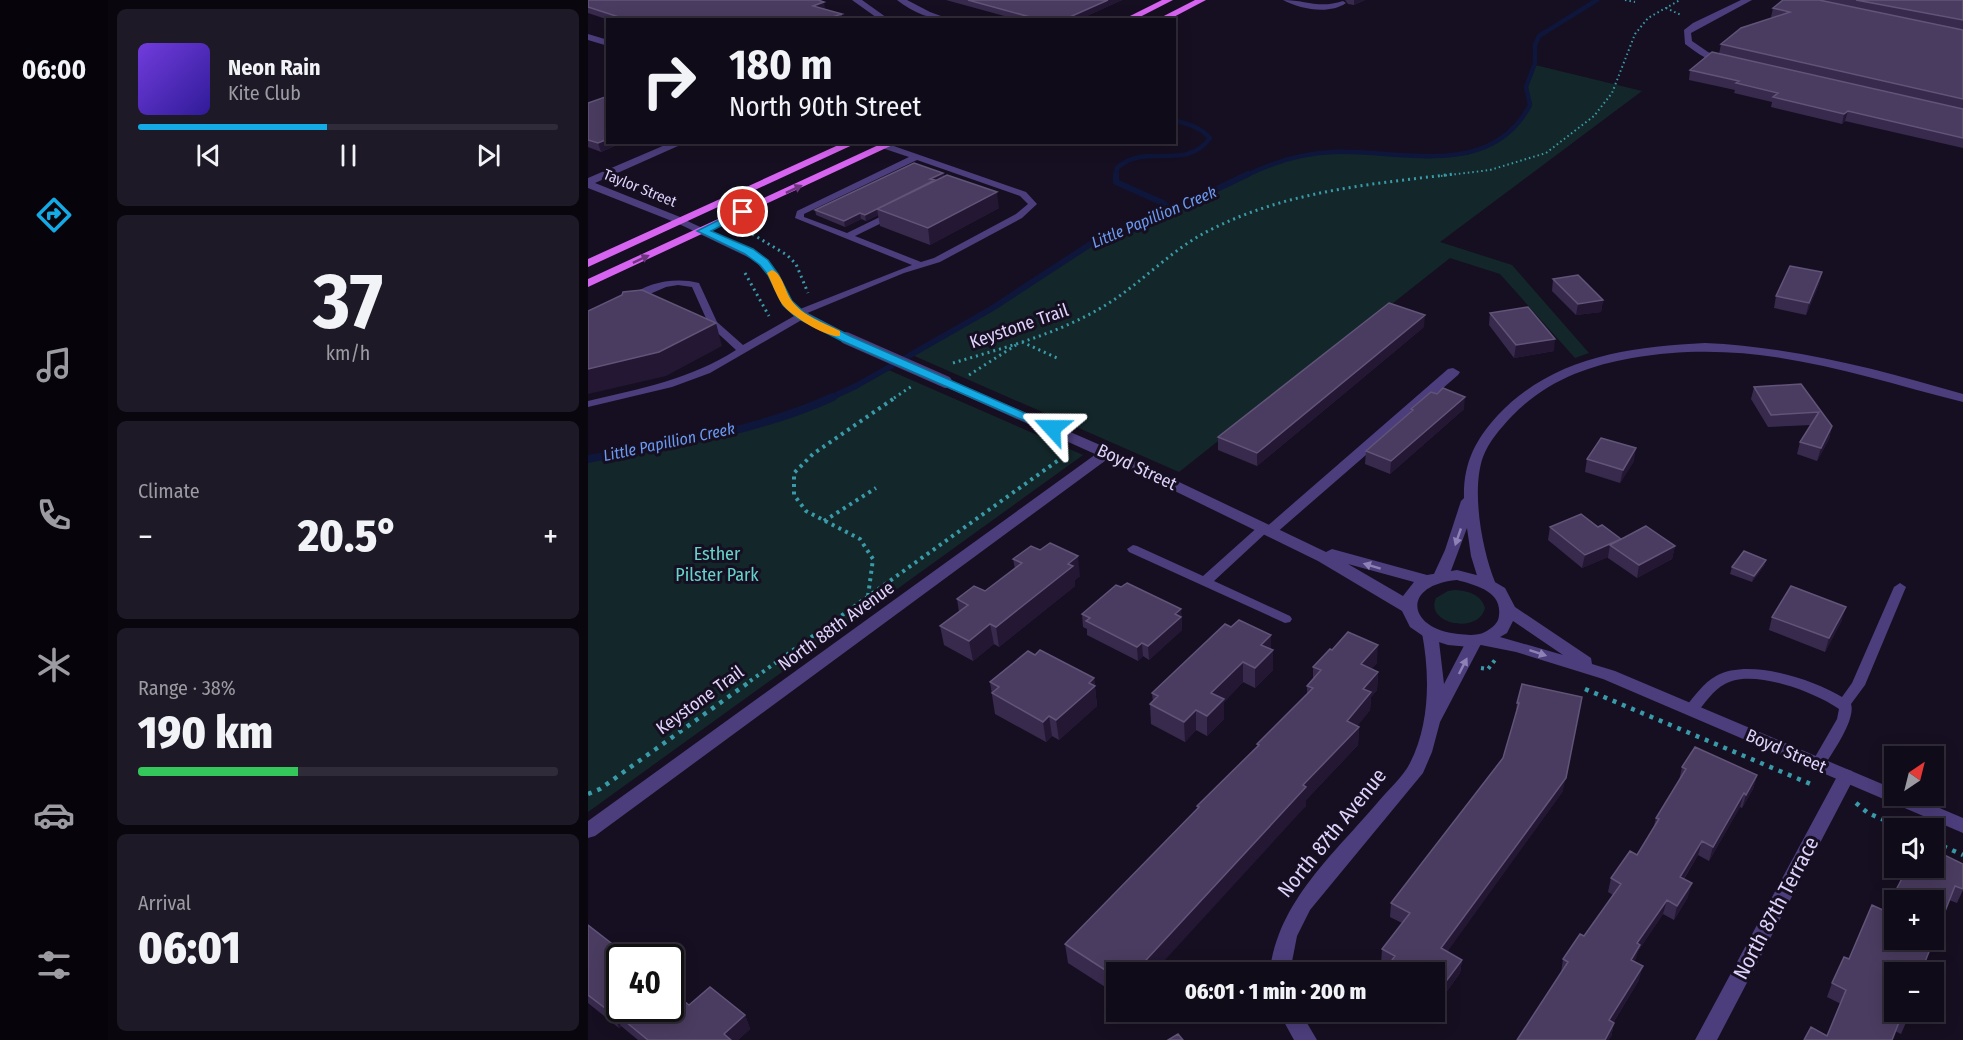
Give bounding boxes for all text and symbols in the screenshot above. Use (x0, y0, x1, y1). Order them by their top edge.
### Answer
text: 180 m (729, 40, 833, 90)
icon: right (630, 42, 708, 120)
text: 06:00 (22, 54, 86, 86)
text: Neon Rain (228, 54, 321, 81)
text: Kite Club (228, 81, 301, 105)
text: North 90th Street (729, 91, 921, 123)
icon: previous (192, 139, 225, 172)
icon: pause (332, 139, 365, 172)
icon: next (472, 139, 505, 172)
street label: Taylor Street (601, 165, 679, 211)
water label: Little Papillion Creek (1089, 182, 1219, 252)
one-way arrow (785, 184, 802, 193)
pin (717, 186, 768, 237)
icon: directions (33, 194, 75, 236)
icon: arrive (726, 195, 759, 228)
one-way arrow (633, 254, 650, 263)
text: 37 (313, 255, 383, 349)
street label: Keystone Trail (967, 299, 1072, 353)
text: km/h (326, 341, 370, 365)
icon: music (33, 344, 75, 386)
position arrow (1020, 396, 1084, 460)
water label: Little Papillion Creek (601, 419, 737, 465)
street label: Boyd Street (1094, 439, 1180, 495)
text: Climate (138, 479, 200, 503)
icon: phone (33, 494, 75, 536)
text: 20.5° (298, 509, 398, 563)
text: − (138, 517, 153, 557)
text: + (543, 517, 558, 557)
one-way arrow (1452, 528, 1462, 546)
park label: Esther Pilster Park (675, 543, 759, 586)
one-way arrow (1363, 561, 1381, 570)
street label: North 88th Avenue (774, 576, 898, 675)
icon: climate (33, 644, 75, 686)
one-way arrow (1529, 649, 1547, 658)
one-way arrow (1458, 657, 1468, 674)
street label: Keystone Trail (652, 661, 748, 739)
text: Range · 38% (138, 676, 236, 700)
text: 190 km (138, 706, 273, 760)
street label: Boyd Street (1742, 724, 1830, 778)
north arrow (1884, 746, 1944, 806)
map controls (1884, 746, 1944, 1022)
street label: North 87th Avenue (1272, 763, 1392, 903)
icon: car (33, 794, 75, 836)
button: sound (1884, 818, 1944, 878)
street label: North 87th Terrace (1727, 832, 1825, 984)
button: + (1884, 890, 1944, 950)
text: Arrival (138, 891, 191, 915)
text: 06:01 (138, 921, 241, 975)
icon: filters (33, 944, 75, 986)
speed limit sign: 40 (606, 944, 684, 1022)
button: − (1884, 962, 1944, 1022)
text: 06:01 · 1 min · 200 m (1185, 978, 1366, 1005)

